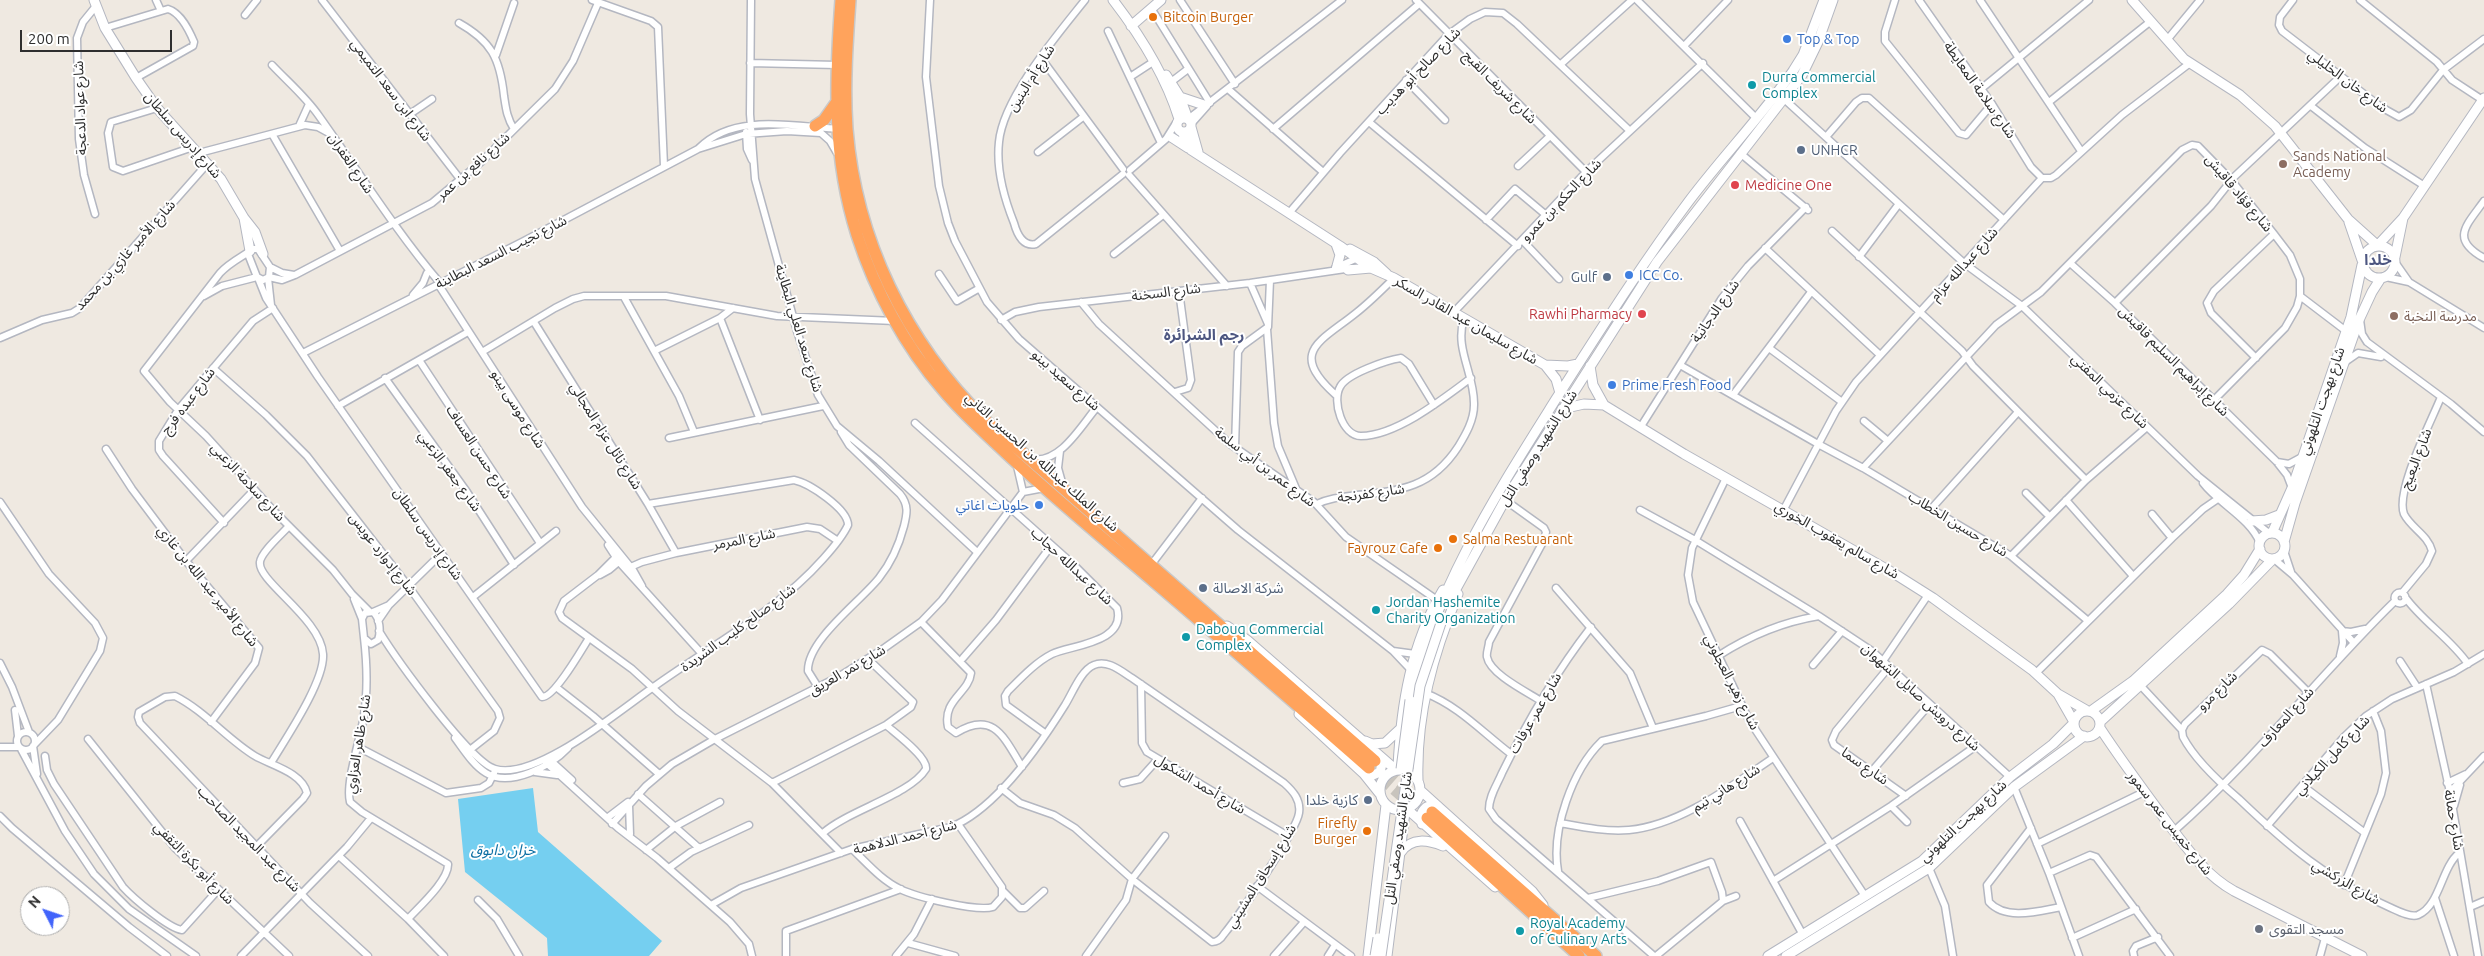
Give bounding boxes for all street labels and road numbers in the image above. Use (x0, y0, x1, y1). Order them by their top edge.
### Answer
street label: شارع صالح أبو هديب (1372, 24, 1464, 118)
street label: شارع ابن سعد التميمي (347, 35, 435, 145)
street label: شارع سلامة المعايطة (1940, 38, 2020, 142)
street label: شارع أم البنين (1004, 41, 1058, 115)
street label: شارع خان الخليلي (2305, 46, 2391, 116)
street label: شارع شريف القبج (1460, 47, 1540, 127)
street label: شارع عواد الدعجة (70, 60, 90, 156)
street label: شارع إدريس سلطان (141, 88, 225, 182)
street label: شارع الغفران (325, 129, 377, 197)
street label: شارع نافع بن عمر (433, 129, 513, 203)
street label: شارع فؤاد قاقيش (2202, 151, 2276, 235)
street label: شارع الحكم بن عمرو (1517, 155, 1605, 245)
street label: شارع الأمير غازي بن محمد (71, 196, 179, 314)
street label: شارع نجيب السعد البطاينة (432, 212, 570, 292)
street label: شارع عبدالله عزام (1927, 224, 2001, 304)
street label: شارع سعد العلي البطاينة (772, 262, 826, 394)
street label: شارع سليمان عبد القادر السكر (1391, 272, 1541, 368)
street label: شارع الدجانية (1687, 276, 1743, 346)
street label: شارع السخنة (1130, 279, 1202, 305)
street label: شارع إبراهيم السليم قاقيش (2115, 302, 2233, 420)
street label: شارع بهجت التلهوني (2296, 345, 2348, 457)
street label: شارع سعيد بينو (1028, 346, 1104, 414)
street label: شارع عزمي المفتي (2068, 350, 2152, 432)
street label: شارع عبده فرج (157, 364, 219, 438)
street label: شارع موسى بينو (487, 367, 549, 451)
street label: شارع نائل عزام المجالي (566, 379, 646, 493)
street label: شارع الشهيد وصفي التل (1495, 387, 1581, 509)
street label: شارع الملك عبدالله بن الحسين الثاني (962, 389, 1122, 535)
street label: شارع حسن العساف (443, 402, 515, 502)
street label: شارع عمر بن أبي سلمة (1211, 424, 1319, 510)
street label: شارع البعيج (2397, 426, 2435, 492)
street label: شارع جعفر الزعبي (415, 427, 485, 515)
street label: شارع سلامة الزعبي (207, 439, 289, 525)
street label: شارع كفرنجة (1336, 480, 1406, 506)
street label: شارع إدريس سلطان (390, 484, 466, 584)
street label: شارع حسين الخطاب (1905, 488, 2011, 560)
street label: شارع سالم يعقوب الخوري (1772, 498, 1902, 582)
street label: شارع إدوارد عويس (346, 509, 420, 599)
street label: شارع الأمير عبد الله بن غازي (154, 522, 262, 650)
street label: شارع عبدالله حجاب (1027, 524, 1117, 608)
street label: شارع المرمر (711, 525, 777, 553)
street label: شارع صالح كليب الشريدة (677, 581, 799, 675)
street label: شارع زهير العجلوني (1701, 631, 1763, 733)
street label: شارع درويش صايل الشهوان (1858, 639, 1984, 755)
street label: شارع نمر العريق (806, 641, 888, 699)
street label: شارع مرو (2193, 668, 2241, 714)
street label: شارع عمر عرفات (1505, 669, 1565, 757)
street label: شارع المعارف (2255, 683, 2317, 751)
street label: شارع ظاهر العزاوي (342, 693, 374, 795)
street label: شارع كامل الكيلاني (2291, 712, 2373, 798)
street label: شارع سما (1838, 744, 1892, 788)
street label: شارع أحمد الشكول (1151, 750, 1249, 818)
street label: شارع هاني تيم (1689, 760, 1763, 816)
street label: شارع خميس عمر سمور (2124, 768, 2216, 878)
street label: شارع الشهيد وصفي التل (1380, 770, 1416, 906)
street label: شارع بهجت التلهوني (1916, 776, 2010, 866)
street label: شارع عبد المجيد الصاحب (194, 783, 304, 895)
street label: شارع حمانة (2440, 788, 2468, 852)
street label: شارع أحمد الدلاهمة (851, 816, 959, 858)
street label: شارع أبو بكرة الثقفي (150, 818, 238, 908)
street label: شارع إسحاق المشيني (1222, 821, 1300, 931)
street label: شارع الزركشي (2309, 856, 2383, 908)

